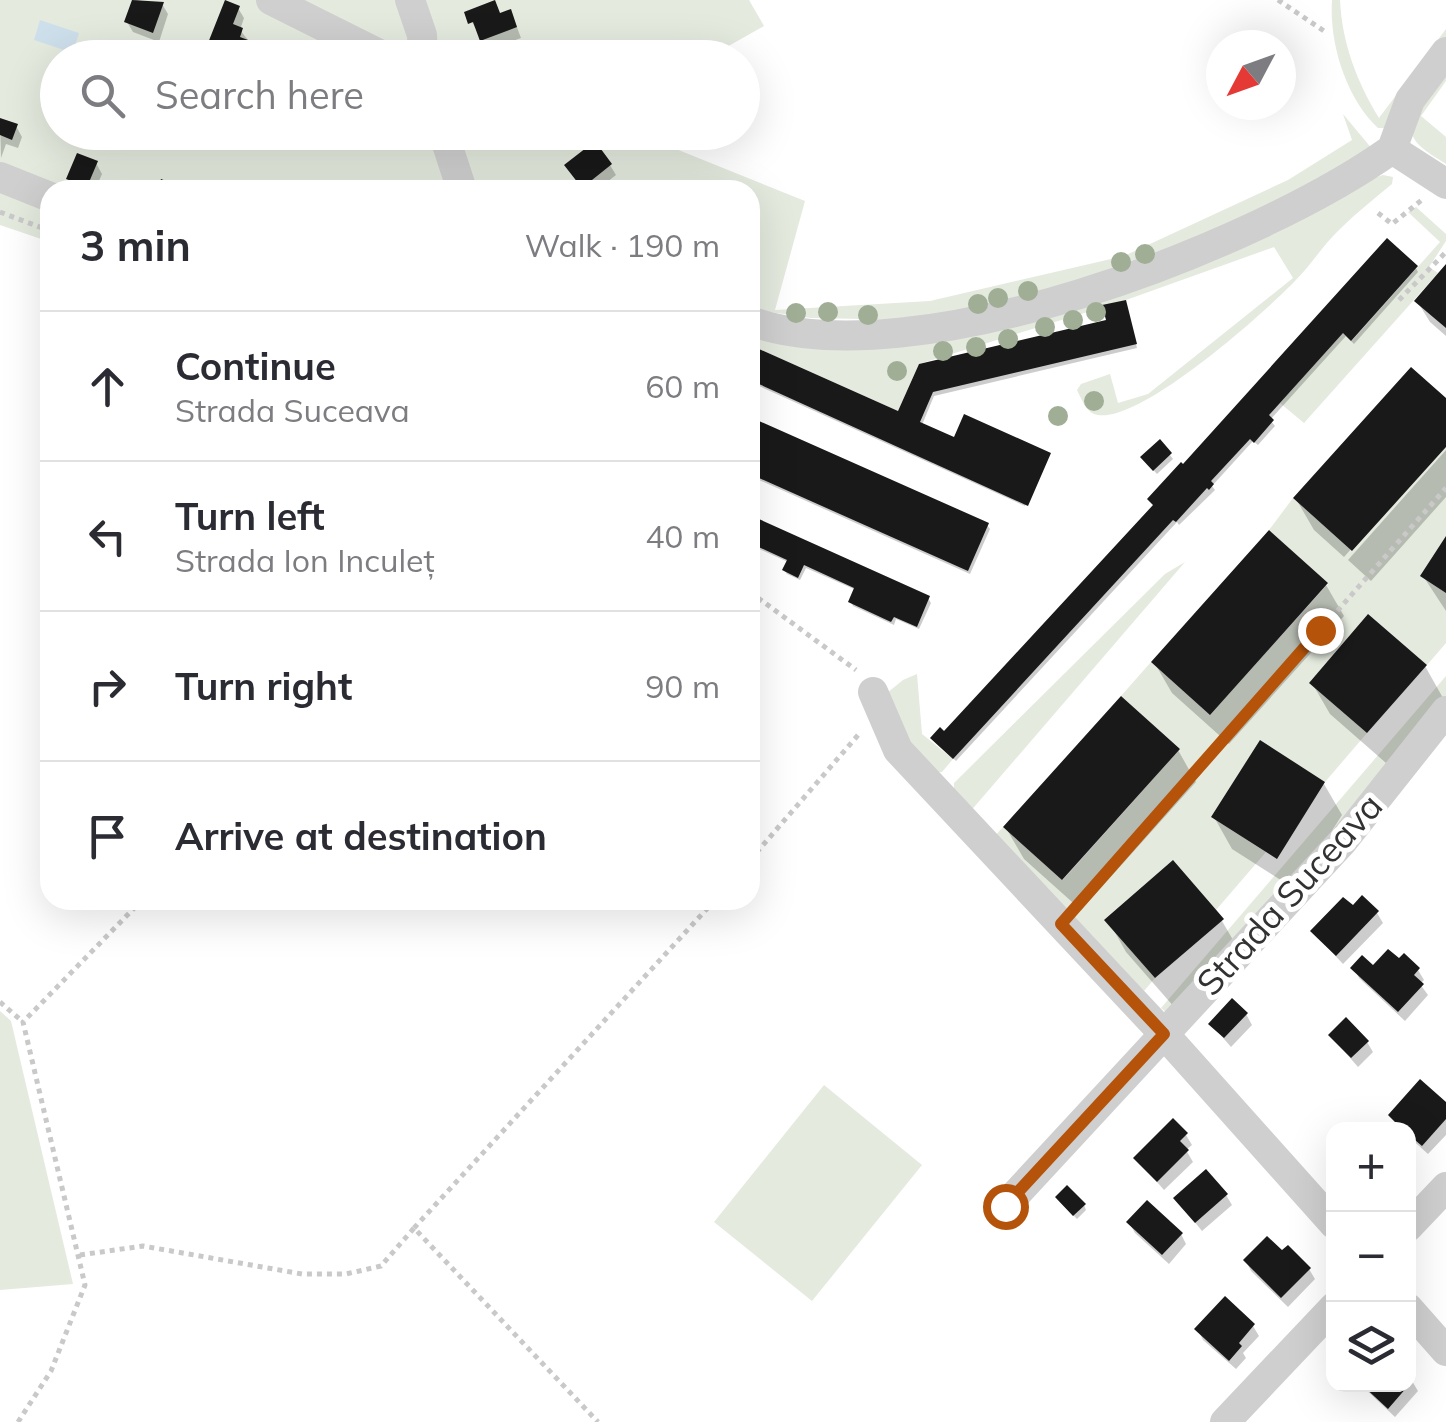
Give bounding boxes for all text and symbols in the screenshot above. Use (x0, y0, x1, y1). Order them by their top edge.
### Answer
north arrow (1206, 30, 1296, 120)
search box (40, 40, 760, 150)
icon: search (75, 68, 130, 123)
text: Search here (155, 71, 364, 119)
text: 3 min (80, 219, 191, 272)
text: Walk · 190 m (525, 225, 720, 265)
text: Continue (175, 342, 336, 390)
icon: ahead (80, 359, 135, 414)
text: 60 m (645, 366, 720, 406)
text: Strada Suceava (175, 390, 410, 430)
text: Turn left (175, 492, 325, 540)
icon: left (80, 509, 135, 564)
text: 40 m (645, 516, 720, 556)
text: Strada Ion Inculeț (175, 540, 435, 580)
route end (1298, 608, 1344, 654)
icon: right (80, 659, 135, 714)
text: Turn right (175, 662, 352, 710)
text: 90 m (645, 666, 720, 706)
street label: Strada Suceava (1187, 784, 1391, 1004)
icon: arrive (80, 809, 135, 864)
text: Arrive at destination (175, 812, 547, 860)
map controls (1326, 1122, 1416, 1392)
button: + (1326, 1122, 1416, 1212)
route start (983, 1184, 1029, 1230)
button: − (1326, 1212, 1416, 1302)
button: layers (1326, 1302, 1416, 1392)

